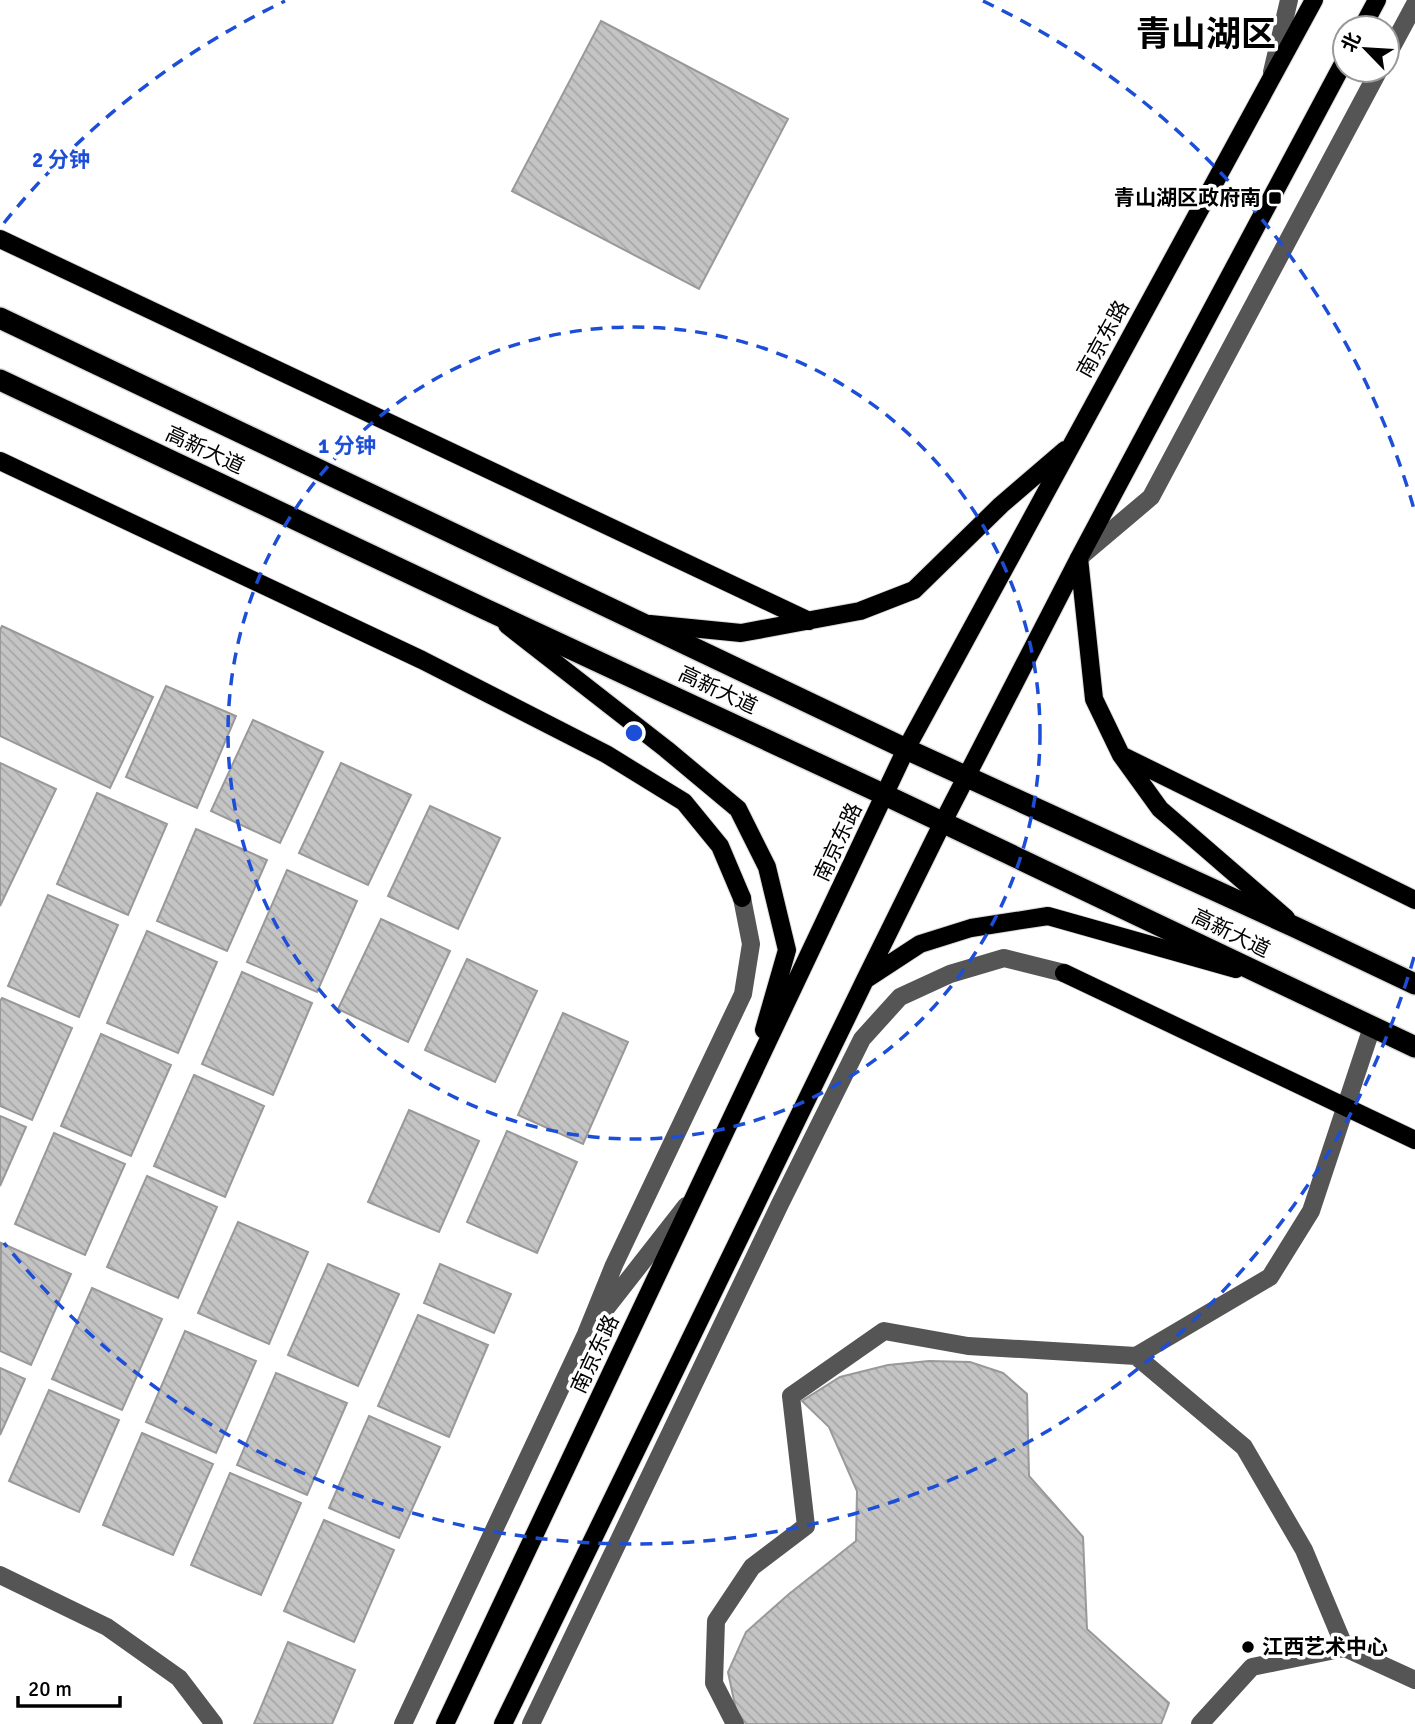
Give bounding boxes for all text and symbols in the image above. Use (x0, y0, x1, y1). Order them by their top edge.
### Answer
district label: 青山湖区 (1136, 13, 1276, 56)
north arrow (1331, 14, 1401, 84)
text: 北 (1337, 29, 1366, 56)
text: 2 分钟 (32, 147, 90, 173)
place label: 青山湖区政府南 (1114, 185, 1261, 211)
marker: 青山湖区政府南 (1267, 190, 1283, 206)
street label: 南京东路 (1071, 296, 1135, 382)
street label: 高新大道 (161, 420, 249, 480)
text: 1 分钟 (318, 433, 376, 459)
street label: 高新大道 (674, 660, 762, 720)
centre of rings (622, 721, 646, 745)
street label: 南京东路 (808, 798, 868, 886)
street label: 高新大道 (1188, 903, 1274, 963)
street label: 南京东路 (565, 1310, 625, 1398)
place label: 江西艺术中心 (1262, 1634, 1388, 1660)
marker: 江西艺术中心 (1240, 1639, 1256, 1655)
scale bar (18, 1664, 119, 1708)
text: 20 m (28, 1676, 72, 1702)

